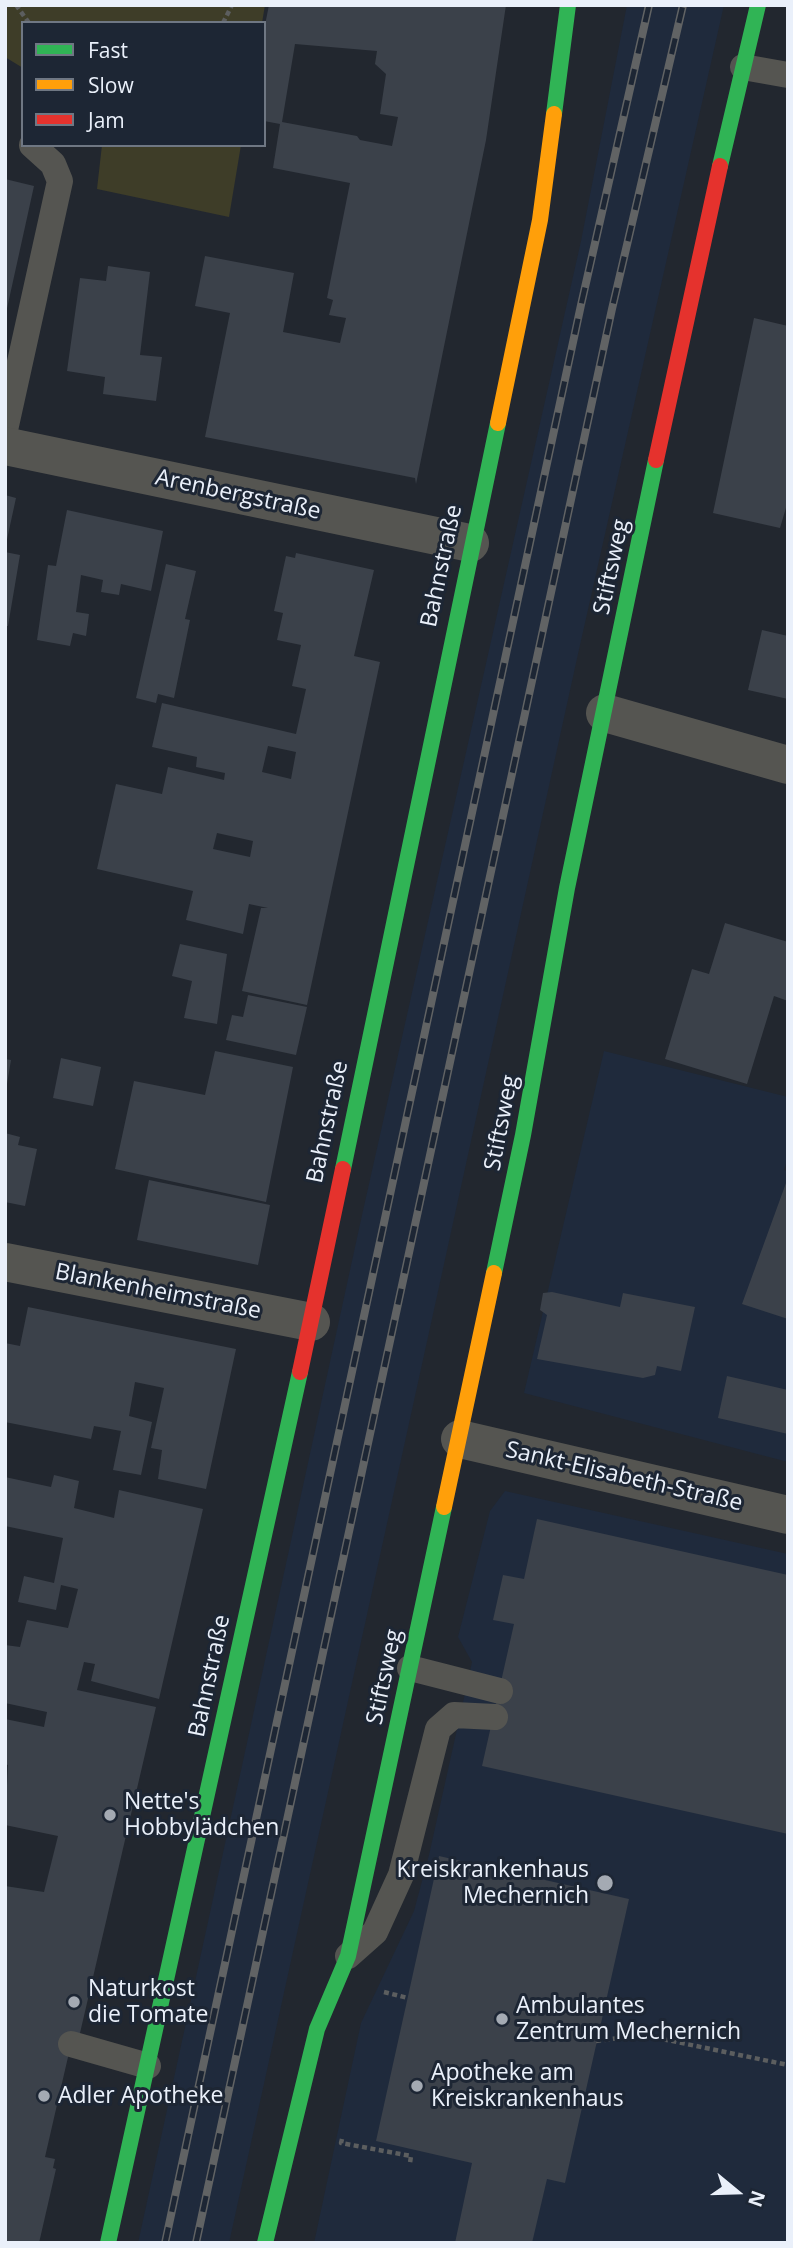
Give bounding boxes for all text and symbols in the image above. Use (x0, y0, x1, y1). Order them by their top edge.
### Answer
legend (21, 21, 266, 147)
text: Fast (88, 36, 128, 64)
text: Slow (88, 71, 134, 99)
text: Jam (88, 106, 125, 134)
street label: Arenbergstraße (153, 464, 323, 526)
street label: Bahnstraße (416, 502, 468, 630)
street label: Stiftsweg (588, 517, 636, 617)
street label: Bahnstraße (302, 1058, 354, 1186)
street label: Stiftsweg (479, 1073, 525, 1173)
street label: Blankenheimstraße (53, 1258, 263, 1326)
street label: Sankt-Elisabeth-Straße (503, 1436, 745, 1518)
street label: Bahnstraße (184, 1612, 236, 1740)
street label: Stiftsweg (361, 1627, 409, 1727)
place label: Nette's Hobbylädchen (124, 1788, 279, 1842)
marker: Nette's Hobbylädchen (102, 1807, 118, 1823)
place label: Kreiskrankenhaus Mechernich (396, 1856, 589, 1910)
marker: Kreiskrankenhaus Mechernich (595, 1873, 615, 1893)
place label: Naturkost die Tomate (88, 1975, 208, 2029)
place label: Ambulantes Zentrum Mechernich (516, 1992, 741, 2046)
marker: Naturkost die Tomate (66, 1994, 82, 2010)
marker: Ambulantes Zentrum Mechernich (494, 2011, 510, 2027)
place label: Apotheke am Kreiskrankenhaus (431, 2059, 624, 2113)
marker: Apotheke am Kreiskrankenhaus (409, 2078, 425, 2094)
place label: Adler Apotheke (58, 2082, 223, 2110)
marker: Adler Apotheke (36, 2088, 52, 2104)
north arrow (702, 2157, 772, 2227)
text: N (742, 2187, 772, 2210)

